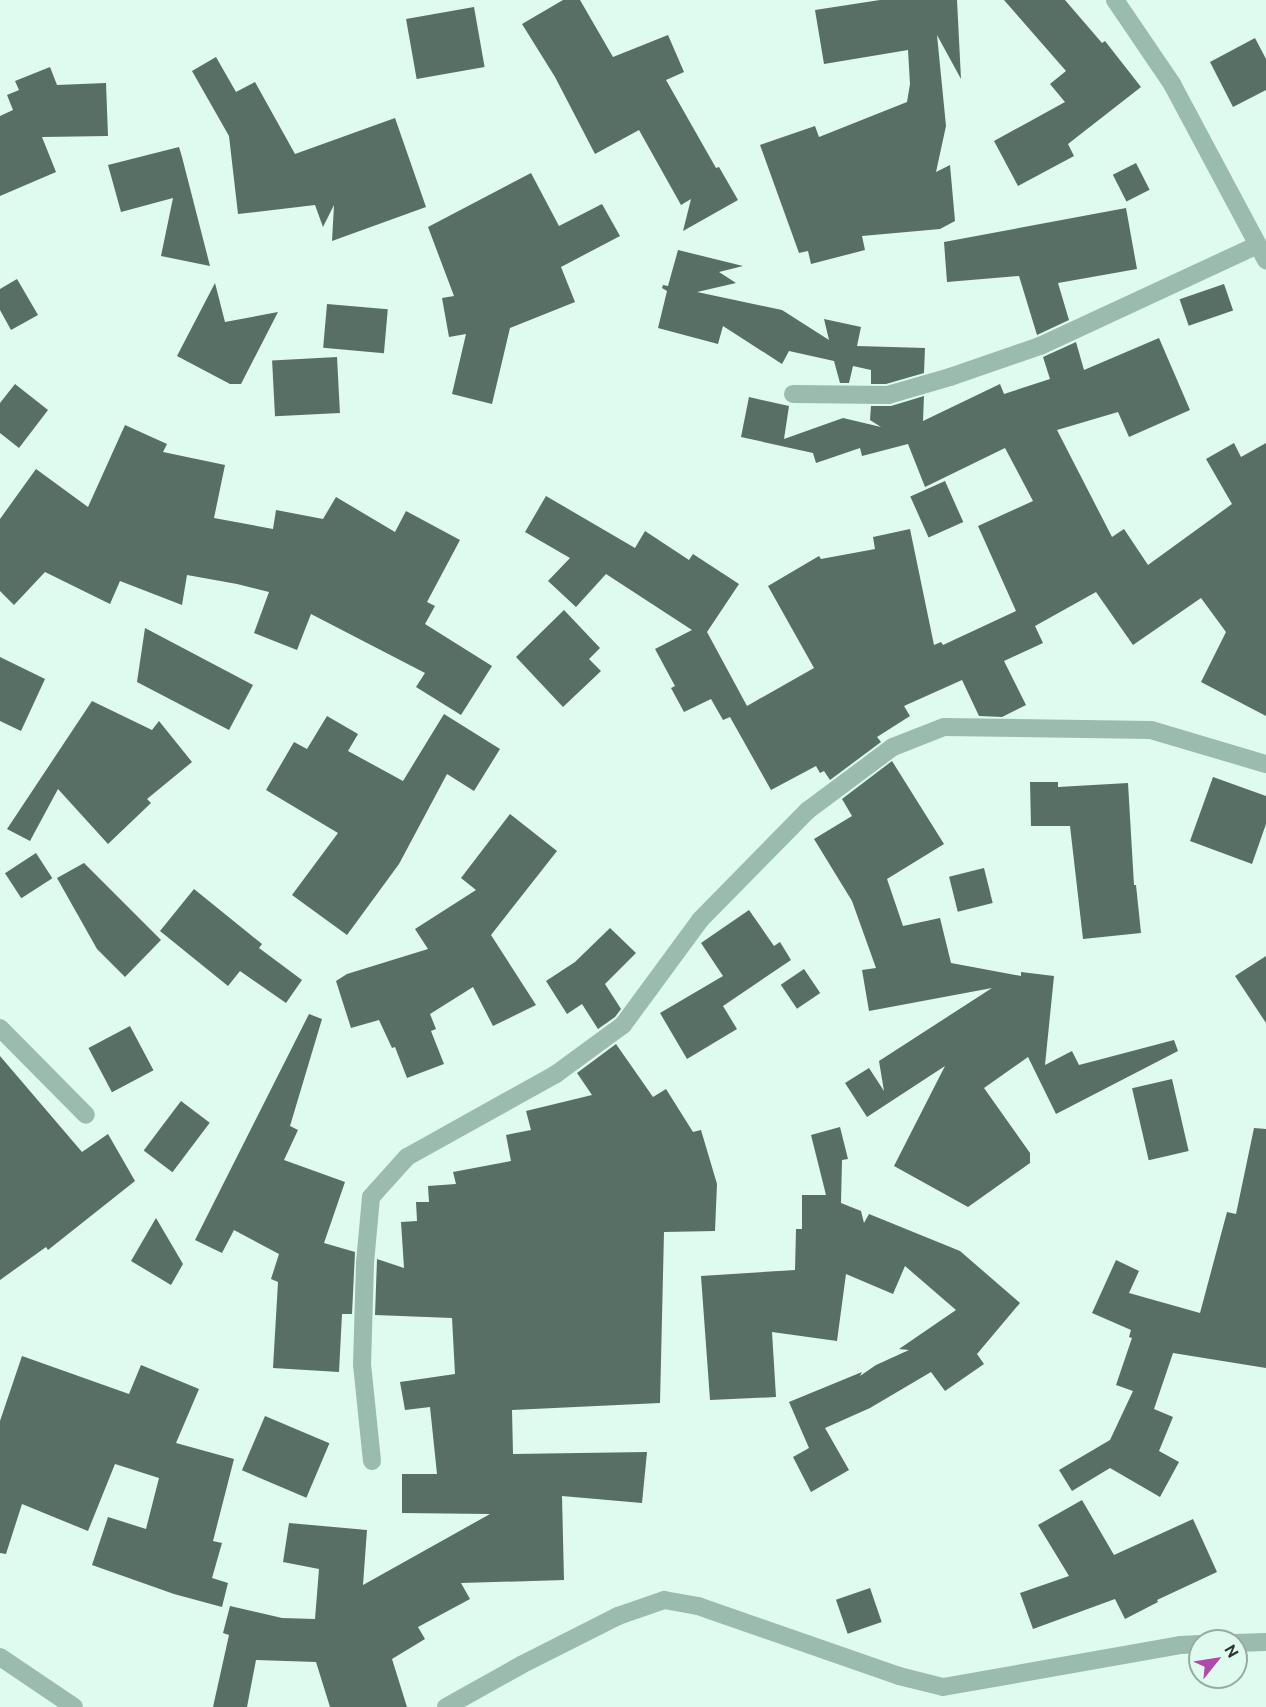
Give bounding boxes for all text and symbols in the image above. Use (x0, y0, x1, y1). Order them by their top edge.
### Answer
north arrow (1188, 1629, 1248, 1689)
text: N (1221, 1641, 1243, 1661)

